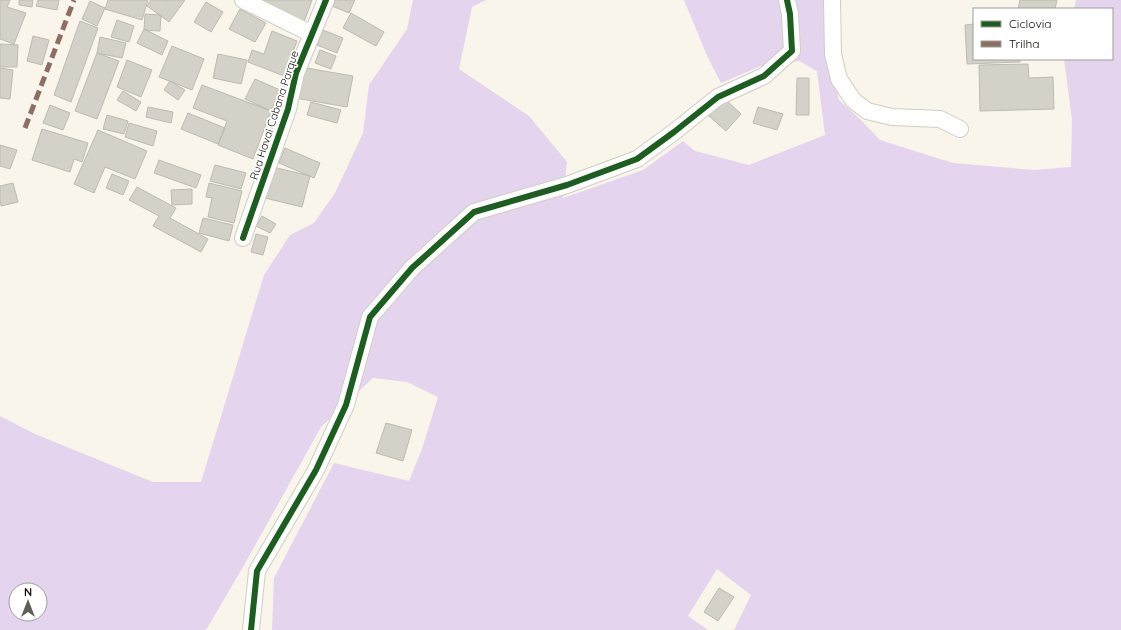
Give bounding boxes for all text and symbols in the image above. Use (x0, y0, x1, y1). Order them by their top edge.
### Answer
legend (973, 8, 1113, 60)
text: Ciclovia (1009, 16, 1052, 31)
text: Trilha (1009, 36, 1040, 51)
street label: Rua Havai Cabana Parque (246, 49, 302, 181)
north arrow (8, 582, 48, 622)
text: N (24, 585, 32, 599)

